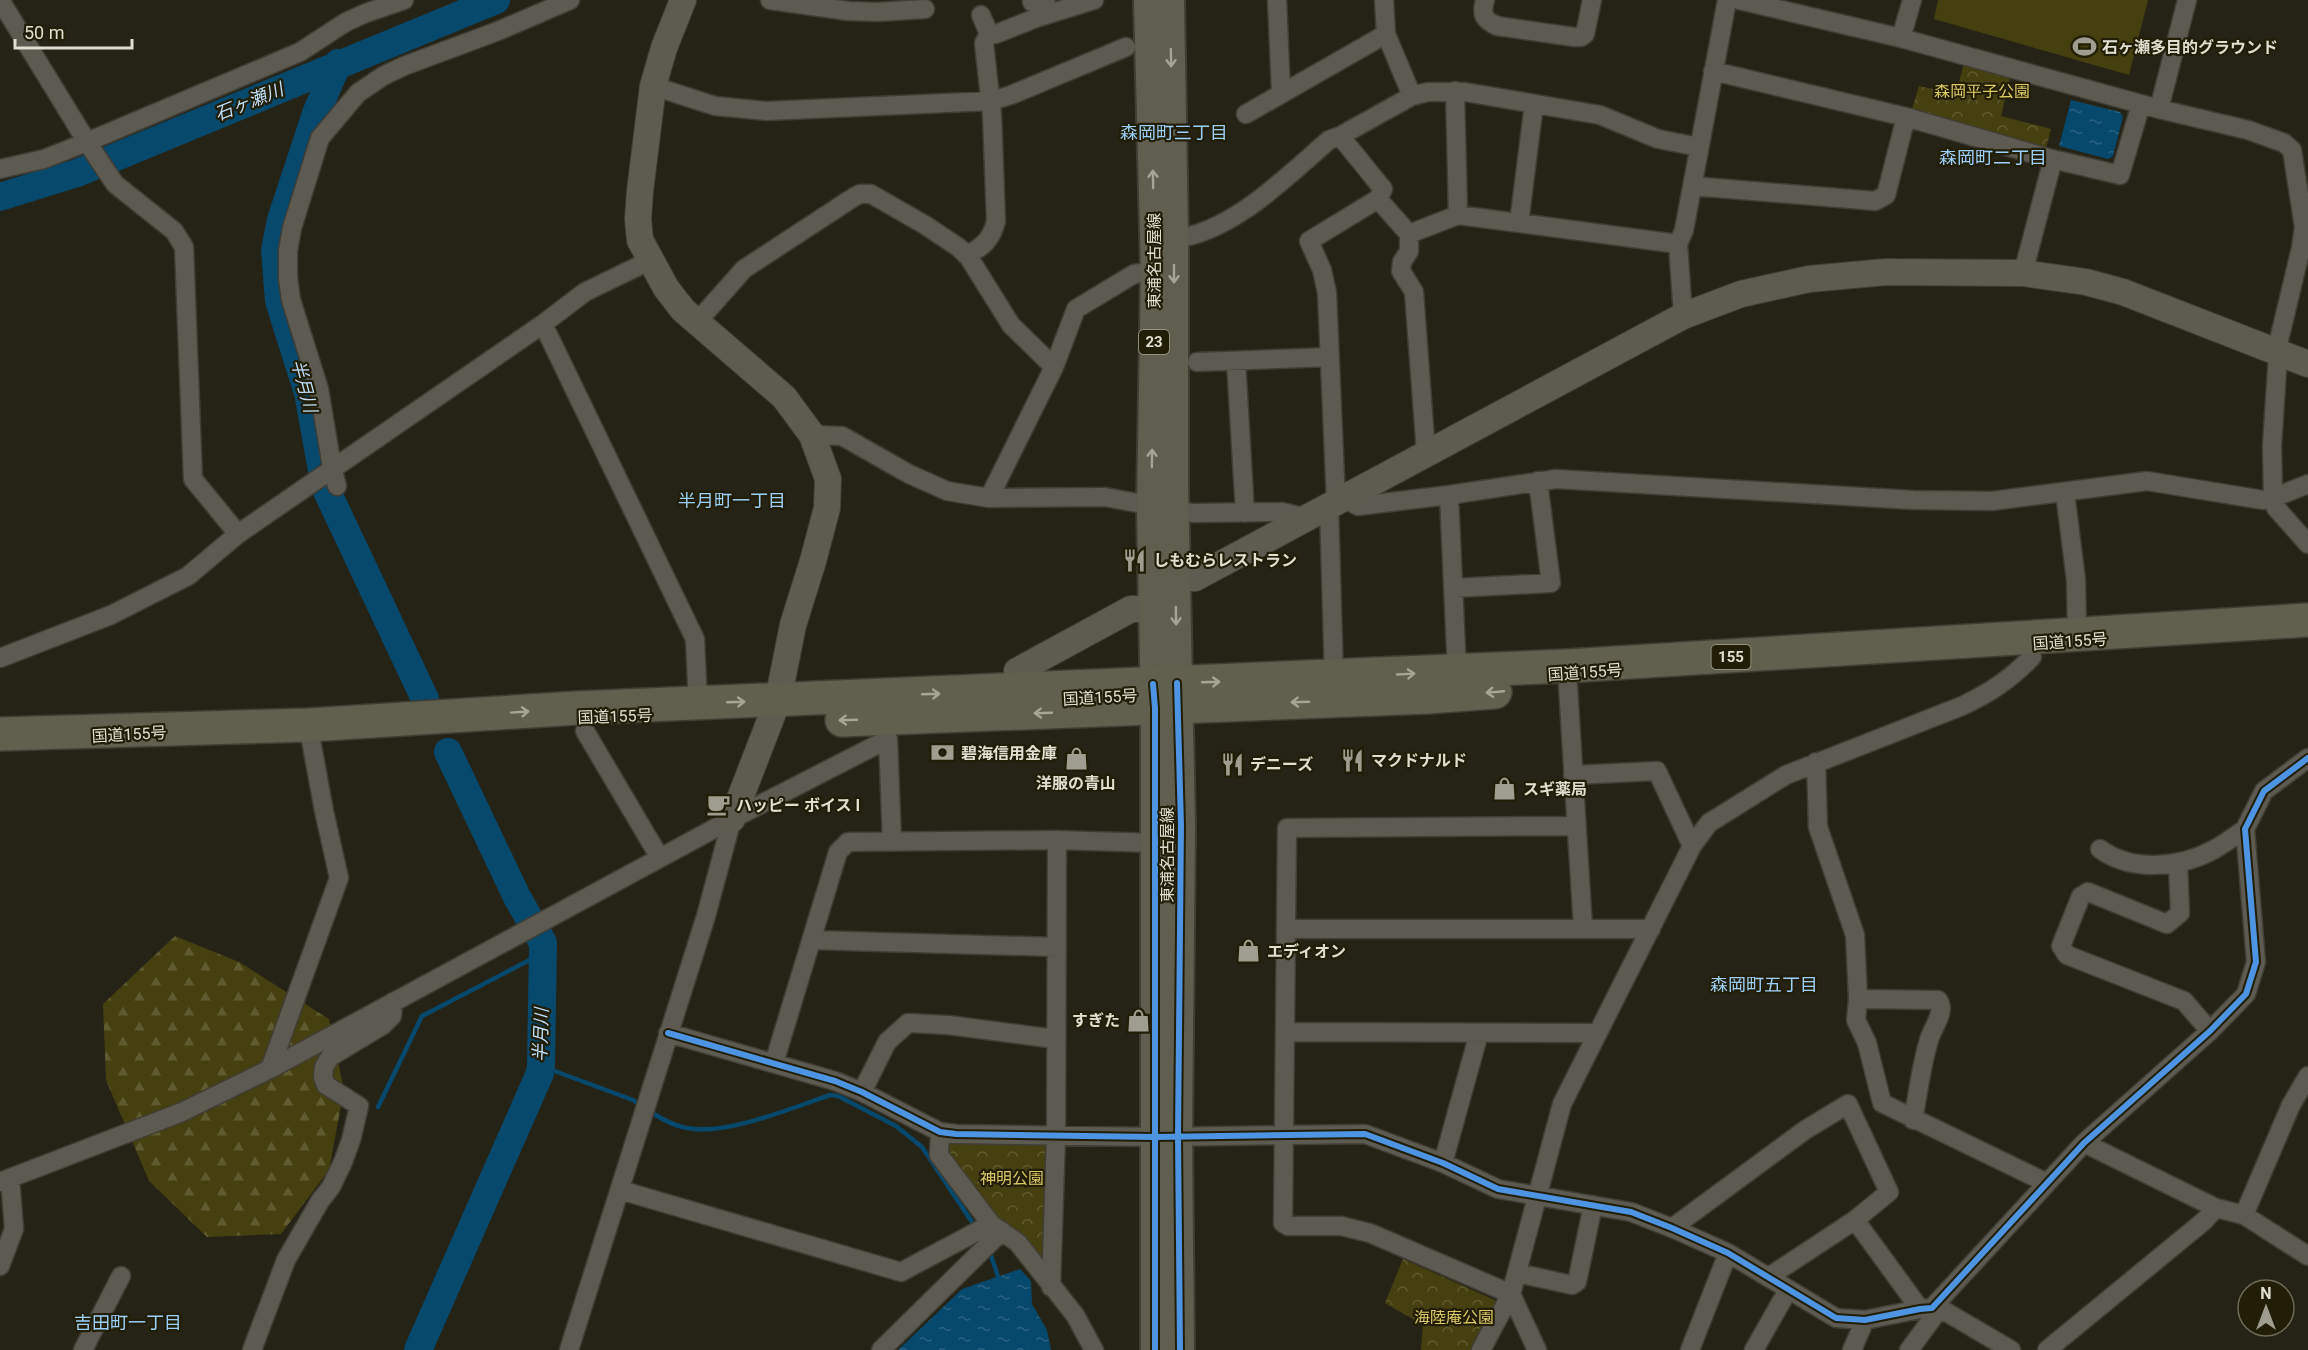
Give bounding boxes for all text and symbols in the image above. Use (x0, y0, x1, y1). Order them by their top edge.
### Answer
scale bar (15, 12, 132, 50)
text: 50 m (24, 22, 64, 43)
sports icon: 石ヶ瀬多目的グラウンド (2071, 34, 2097, 60)
place label: 石ヶ瀬多目的グラウンド (2102, 38, 2278, 57)
one-way arrow (1166, 48, 1177, 68)
water label: 石ヶ瀬川 (212, 78, 288, 125)
park label: 森岡平子公園 (1934, 82, 2030, 101)
district label: 森岡町三丁目 (1120, 122, 1228, 143)
district label: 森岡町二丁目 (1939, 147, 2047, 168)
one-way arrow (1147, 169, 1158, 189)
street label: 東浦名古屋線 (1145, 213, 1164, 309)
one-way arrow (1168, 264, 1180, 284)
road number: 23 (1139, 330, 1169, 354)
water label: 半月川 (287, 357, 322, 417)
one-way arrow (1146, 448, 1158, 468)
district label: 半月町一丁目 (678, 490, 786, 511)
restaurant icon: しもむらレストラン (1122, 547, 1148, 573)
place label: しもむらレストラン (1153, 551, 1297, 570)
one-way arrow (1170, 606, 1182, 626)
street label: 国道155号 (2032, 629, 2108, 654)
road number: 155 (1712, 645, 1750, 669)
street label: 国道155号 (1547, 660, 1623, 685)
one-way arrow (1396, 669, 1416, 680)
one-way arrow (1201, 677, 1221, 688)
street label: 国道155号 (1062, 686, 1138, 709)
one-way arrow (1486, 687, 1506, 698)
one-way arrow (920, 688, 940, 699)
one-way arrow (725, 696, 745, 708)
one-way arrow (1291, 696, 1311, 707)
one-way arrow (509, 706, 529, 717)
street label: 国道155号 (577, 706, 653, 727)
one-way arrow (1033, 708, 1053, 719)
one-way arrow (838, 714, 858, 726)
street label: 国道155号 (91, 723, 167, 746)
bank icon: 碧海信用金庫 (930, 740, 956, 766)
place label: 碧海信用金庫 (961, 744, 1057, 763)
shop icon: 洋服の青山 (1063, 745, 1089, 771)
restaurant icon: マクドナルド (1340, 747, 1366, 773)
restaurant icon: デニーズ (1219, 751, 1245, 777)
place label: マクドナルド (1371, 751, 1467, 770)
place label: デニーズ (1250, 755, 1313, 774)
place label: 洋服の青山 (1036, 774, 1116, 793)
shop icon: スギ薬局 (1492, 776, 1518, 802)
place label: スギ薬局 (1523, 780, 1587, 799)
cafe icon: ハッピー ボイス I (705, 792, 731, 818)
place label: ハッピー ボイス I (736, 796, 860, 815)
street label: 東浦名古屋線 (1158, 807, 1177, 903)
shop icon: エディオン (1236, 938, 1262, 964)
place label: エディオン (1267, 942, 1346, 961)
district label: 森岡町五丁目 (1710, 974, 1818, 995)
water label: 半月川 (529, 1006, 552, 1062)
shop icon: すぎた (1125, 1007, 1151, 1033)
place label: すぎた (1072, 1011, 1120, 1030)
park label: 神明公園 (980, 1169, 1044, 1188)
north arrow (2236, 1278, 2296, 1338)
text: N (2260, 1284, 2272, 1303)
park label: 海陸庵公園 (1414, 1308, 1494, 1327)
district label: 吉田町一丁目 (74, 1312, 182, 1333)

